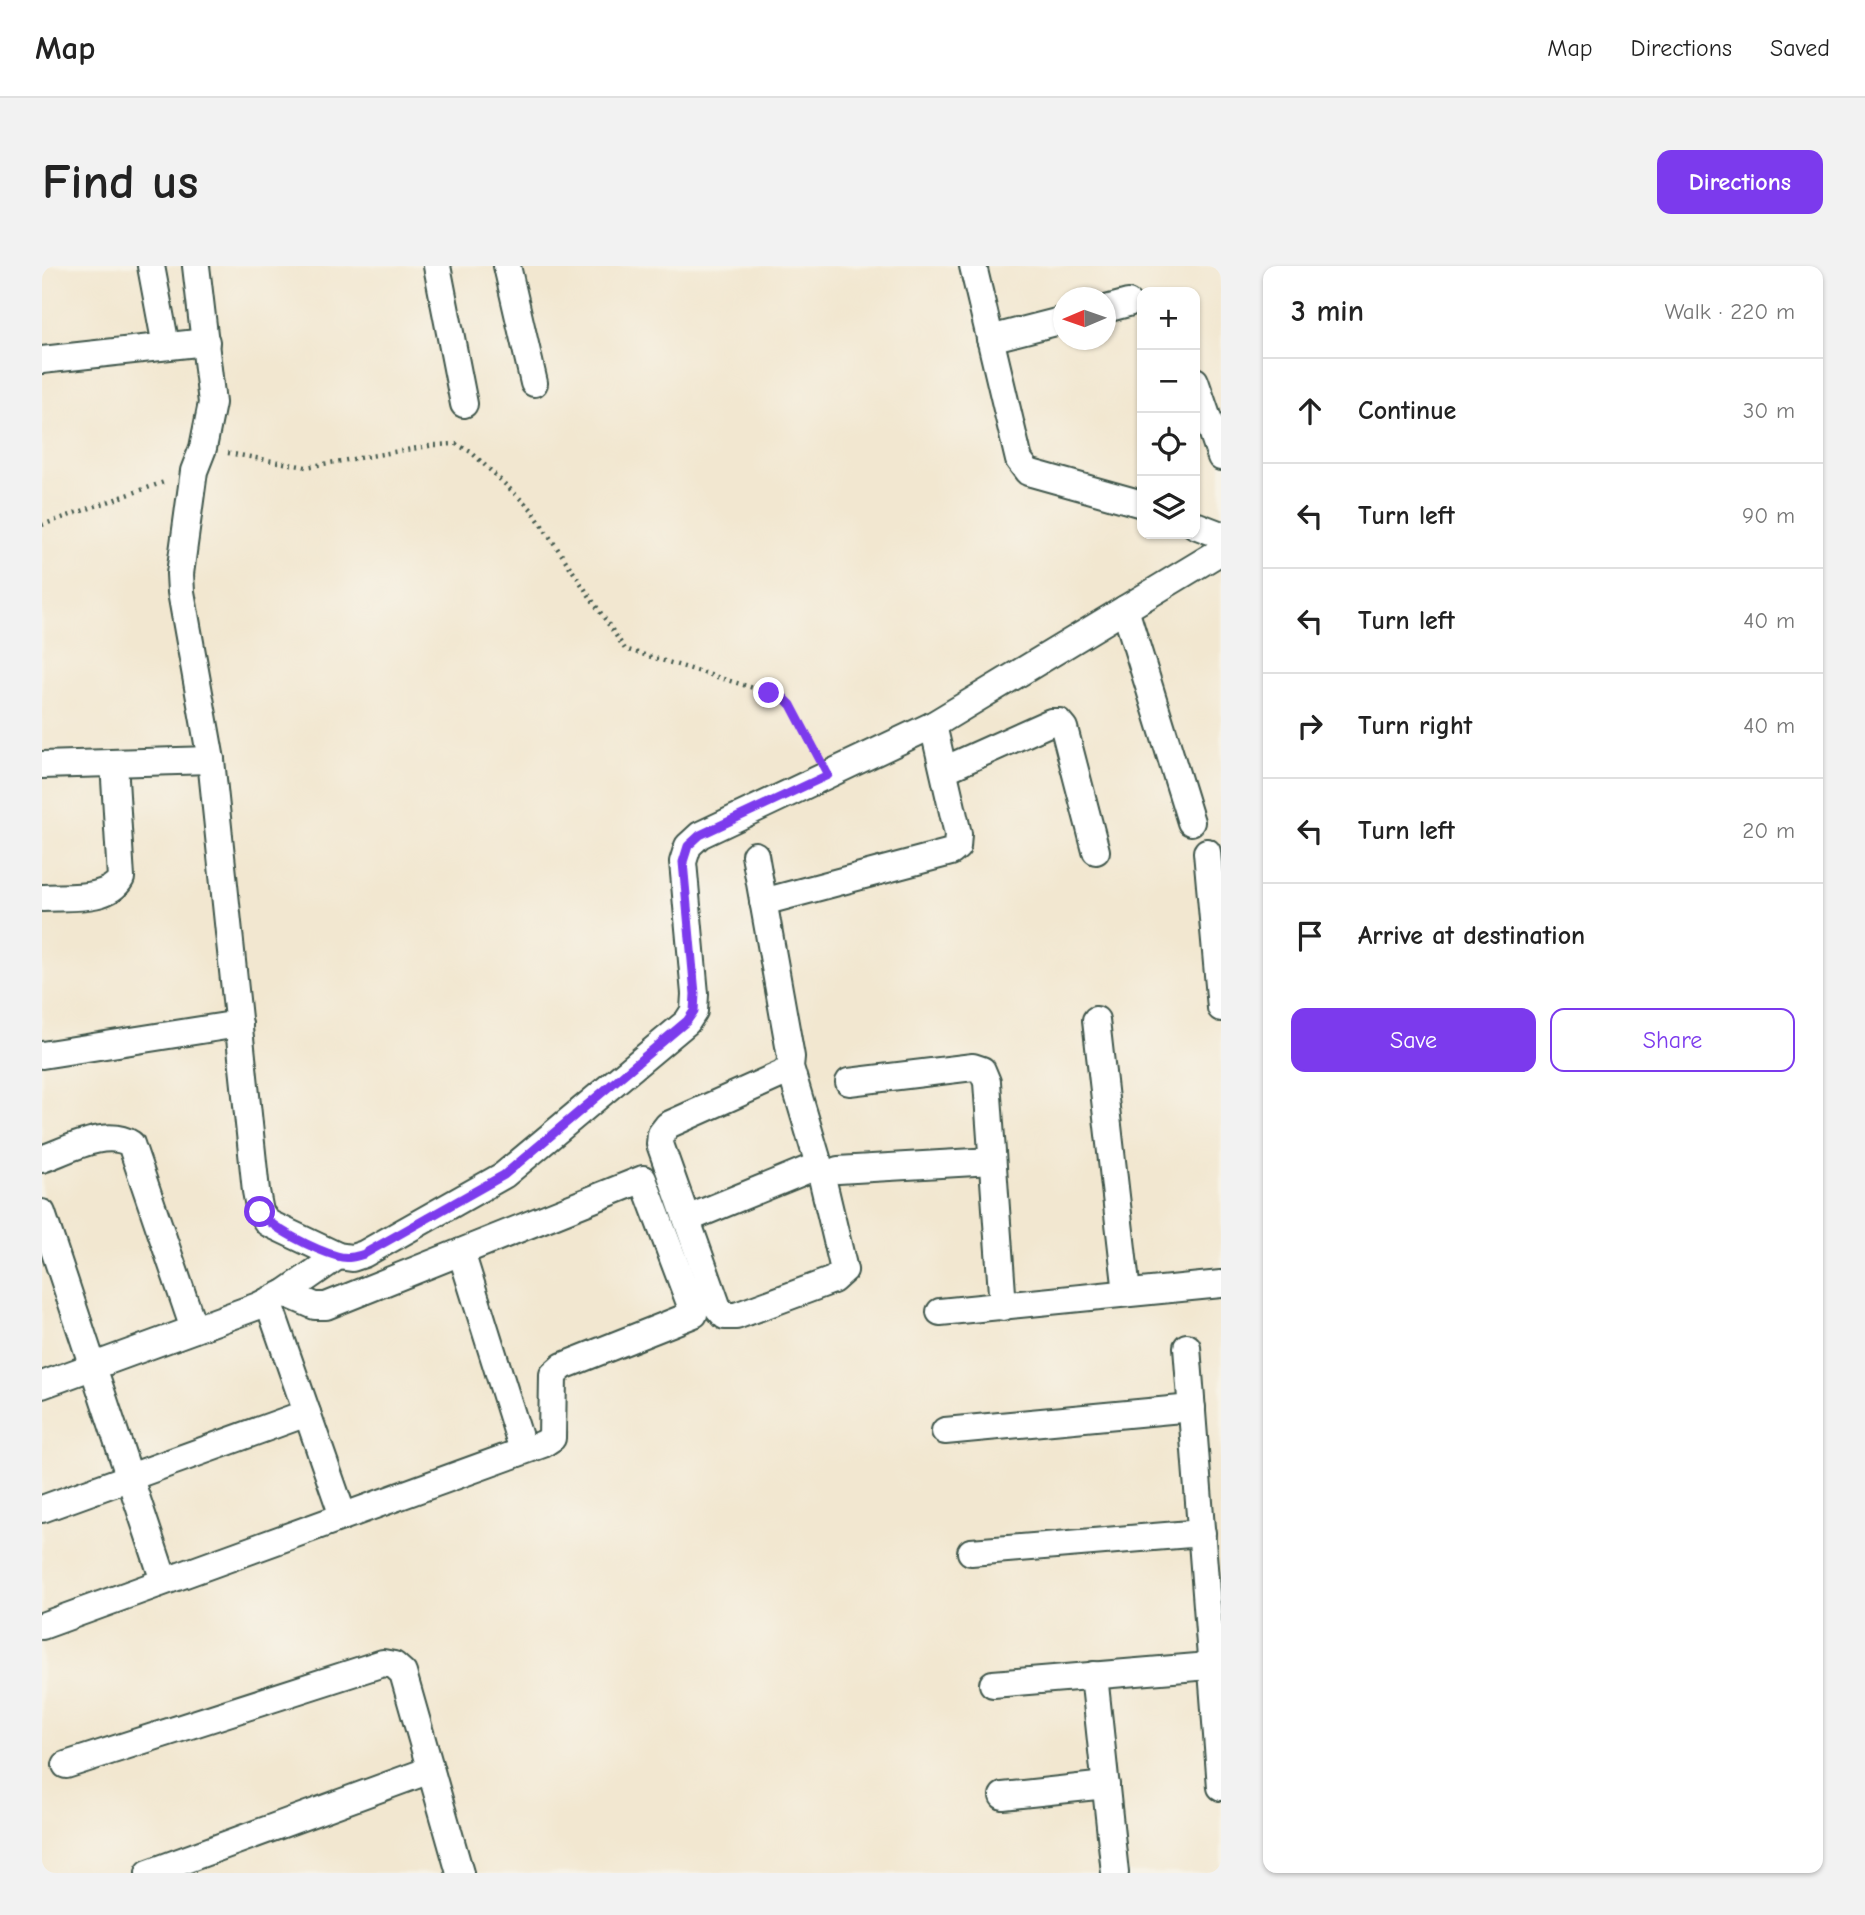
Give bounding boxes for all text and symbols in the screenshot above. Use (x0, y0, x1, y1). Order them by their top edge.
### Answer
text: Map (35, 29, 96, 67)
text: Map (1547, 34, 1593, 62)
text: Directions (1631, 34, 1732, 62)
text: Saved (1770, 34, 1830, 62)
button: Directions (1657, 150, 1823, 214)
text: Find us (42, 154, 198, 210)
north arrow (1053, 287, 1116, 350)
map controls (1137, 287, 1200, 539)
button: + (1137, 287, 1200, 350)
text: 3 min (1291, 294, 1364, 329)
text: Walk · 220 m (1664, 298, 1795, 325)
button: − (1137, 350, 1200, 413)
icon: ahead (1291, 392, 1329, 430)
text: Continue (1358, 396, 1456, 426)
text: 30 m (1743, 397, 1795, 424)
button: locate (1137, 413, 1200, 476)
button: layers (1137, 476, 1200, 539)
icon: left (1291, 497, 1329, 535)
text: Turn left (1358, 501, 1455, 531)
text: 90 m (1742, 502, 1795, 529)
icon: left (1291, 602, 1329, 640)
text: Turn left (1358, 606, 1455, 636)
text: 40 m (1743, 607, 1795, 634)
route end (753, 677, 784, 708)
icon: right (1291, 707, 1329, 745)
text: Turn right (1358, 711, 1472, 741)
text: 40 m (1743, 712, 1795, 739)
icon: left (1291, 812, 1329, 850)
text: Turn left (1358, 816, 1455, 846)
text: 20 m (1742, 817, 1795, 844)
icon: arrive (1291, 917, 1329, 955)
text: Arrive at destination (1358, 921, 1585, 951)
button: Save (1291, 1008, 1536, 1072)
button: Share (1550, 1008, 1795, 1072)
route start (244, 1196, 275, 1227)

